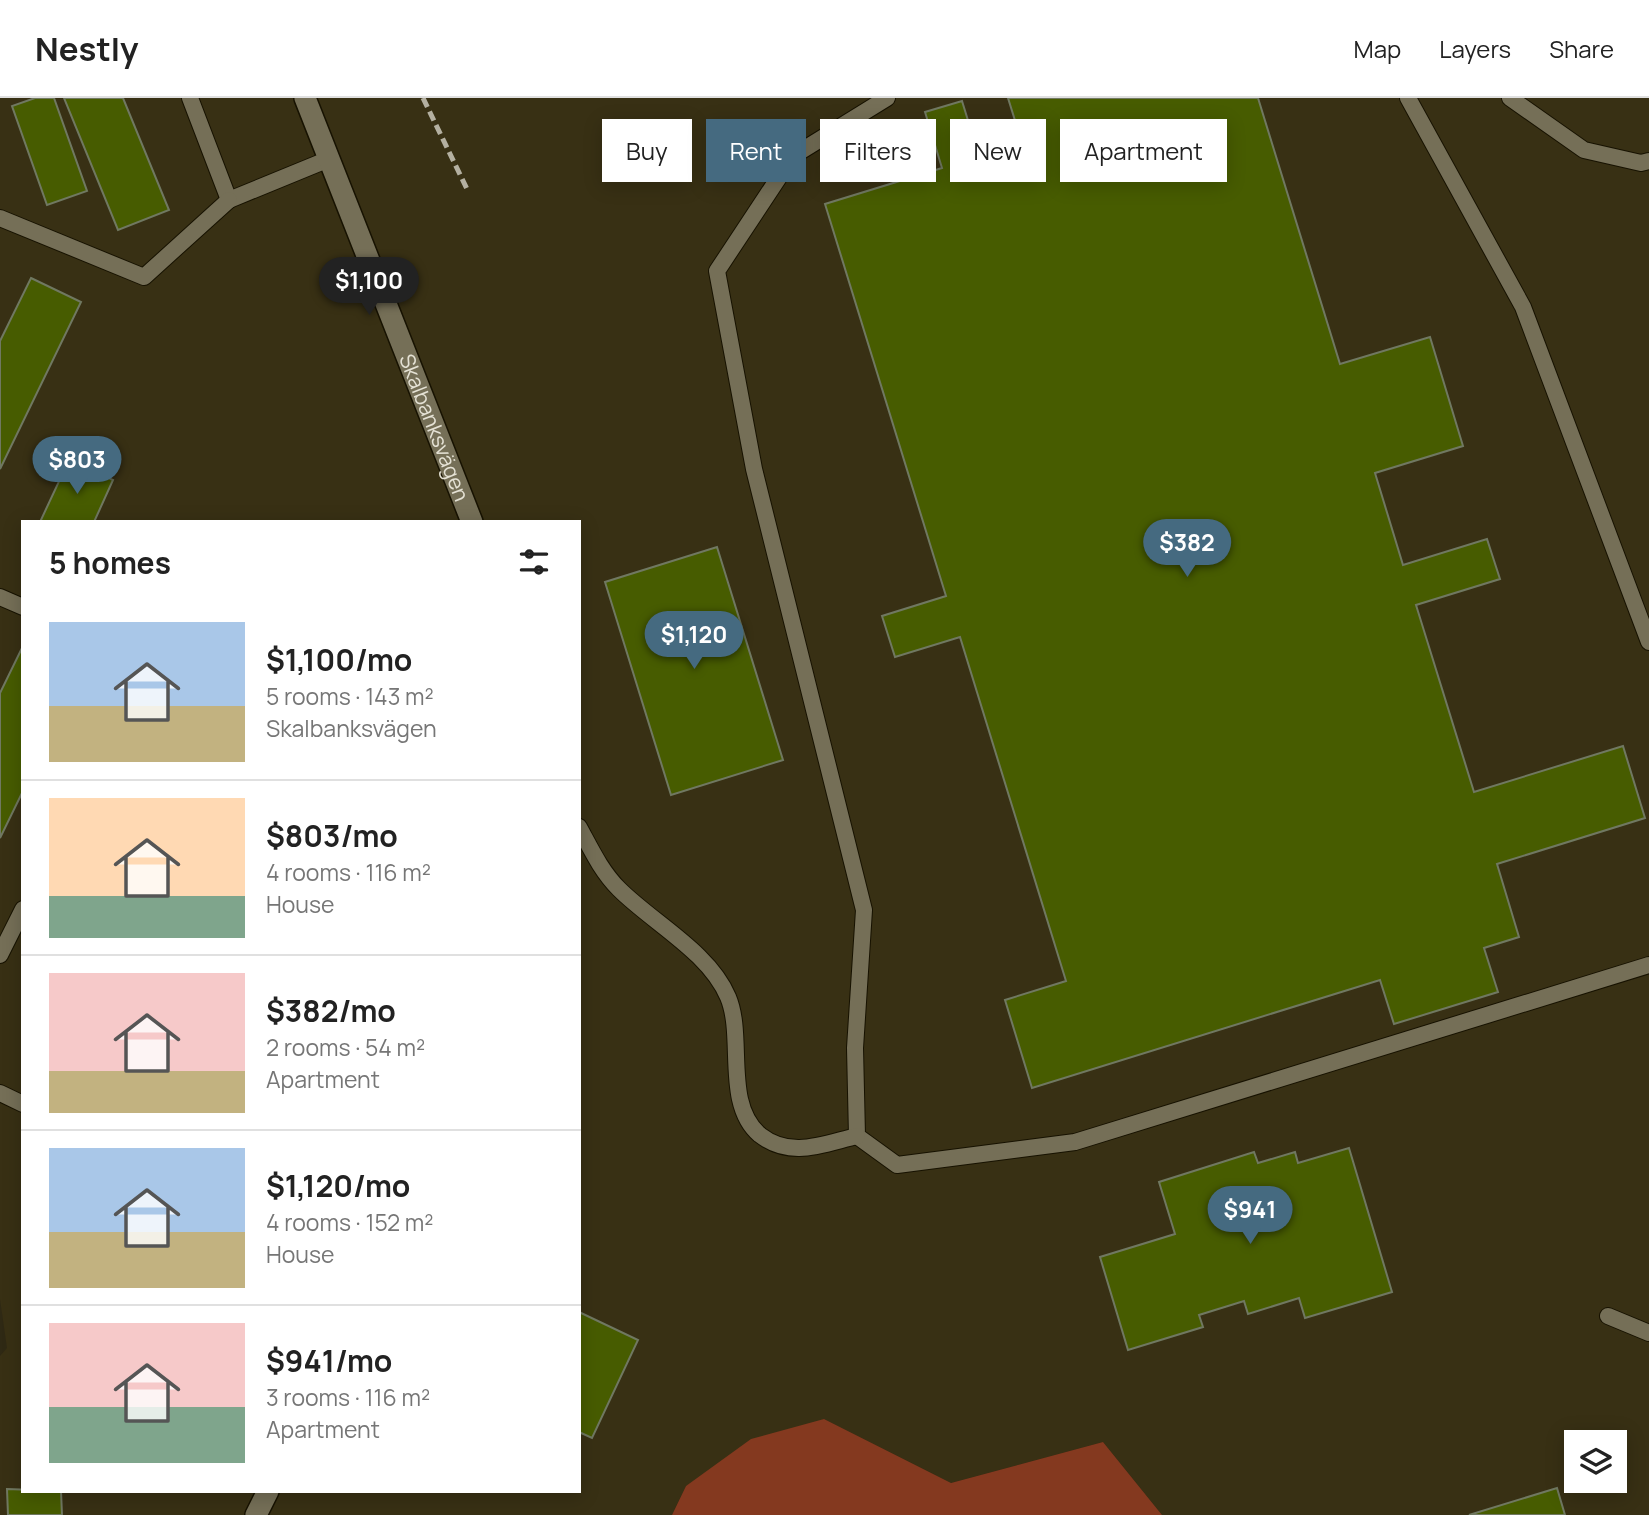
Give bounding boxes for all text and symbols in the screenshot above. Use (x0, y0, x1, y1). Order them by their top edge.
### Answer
text: Nestly (35, 26, 138, 71)
text: Map (1354, 32, 1401, 65)
text: Layers (1439, 32, 1511, 65)
text: Share (1549, 32, 1614, 65)
chip: Buy (602, 119, 692, 182)
chip: Rent (706, 119, 806, 182)
chip: Filters (820, 119, 936, 182)
chip: New (950, 119, 1046, 182)
chip: Apartment (1060, 119, 1227, 182)
pin: $1,100 (312, 258, 426, 317)
text: $1,100 (335, 264, 403, 296)
street label: Skalbanksvägen (393, 350, 476, 505)
pin: $803 (36, 436, 118, 496)
text: $803 (48, 443, 106, 475)
pin: $382 (1146, 519, 1228, 579)
text: $382 (1159, 526, 1215, 558)
text: 5 homes (49, 542, 171, 583)
icon: filters (515, 543, 553, 581)
pin: $1,120 (637, 612, 751, 671)
text: $1,120 (661, 618, 727, 650)
text: $1,100/mo (266, 639, 412, 680)
icon: home (105, 650, 189, 734)
text: 5 rooms · 143 m² (266, 680, 434, 712)
text: Skalbanksvägen (266, 712, 437, 744)
text: $803/mo (266, 815, 398, 856)
icon: home (105, 826, 189, 910)
text: 4 rooms · 116 m² (266, 856, 431, 888)
text: House (266, 888, 335, 920)
text: $382/mo (266, 990, 396, 1031)
icon: home (105, 1001, 189, 1085)
text: 2 rooms · 54 m² (266, 1031, 425, 1063)
text: Apartment (266, 1063, 380, 1095)
text: $1,120/mo (266, 1165, 410, 1206)
icon: home (105, 1176, 189, 1260)
pin: $941 (1209, 1186, 1291, 1246)
text: $941 (1224, 1193, 1276, 1225)
text: 4 rooms · 152 m² (266, 1206, 433, 1238)
text: House (266, 1238, 335, 1270)
text: $941/mo (266, 1340, 392, 1381)
icon: home (105, 1351, 189, 1435)
text: 3 rooms · 116 m² (266, 1381, 430, 1413)
text: Apartment (266, 1413, 380, 1445)
map controls (1564, 1430, 1627, 1493)
button: layers (1564, 1430, 1627, 1493)

